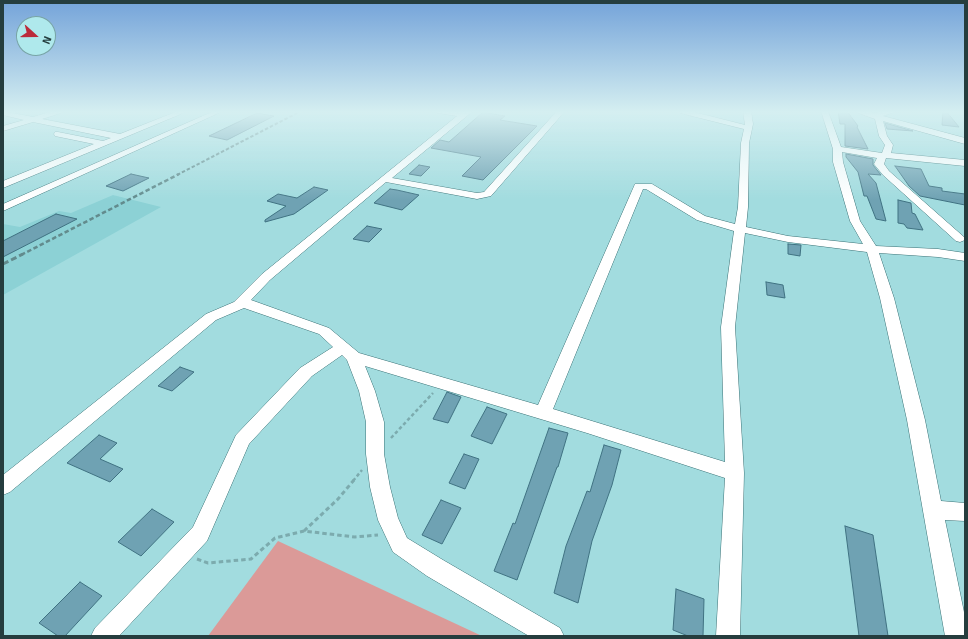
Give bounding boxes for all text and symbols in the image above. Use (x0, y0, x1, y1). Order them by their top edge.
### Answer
north arrow (16, 16, 56, 56)
text: N (39, 34, 54, 46)

